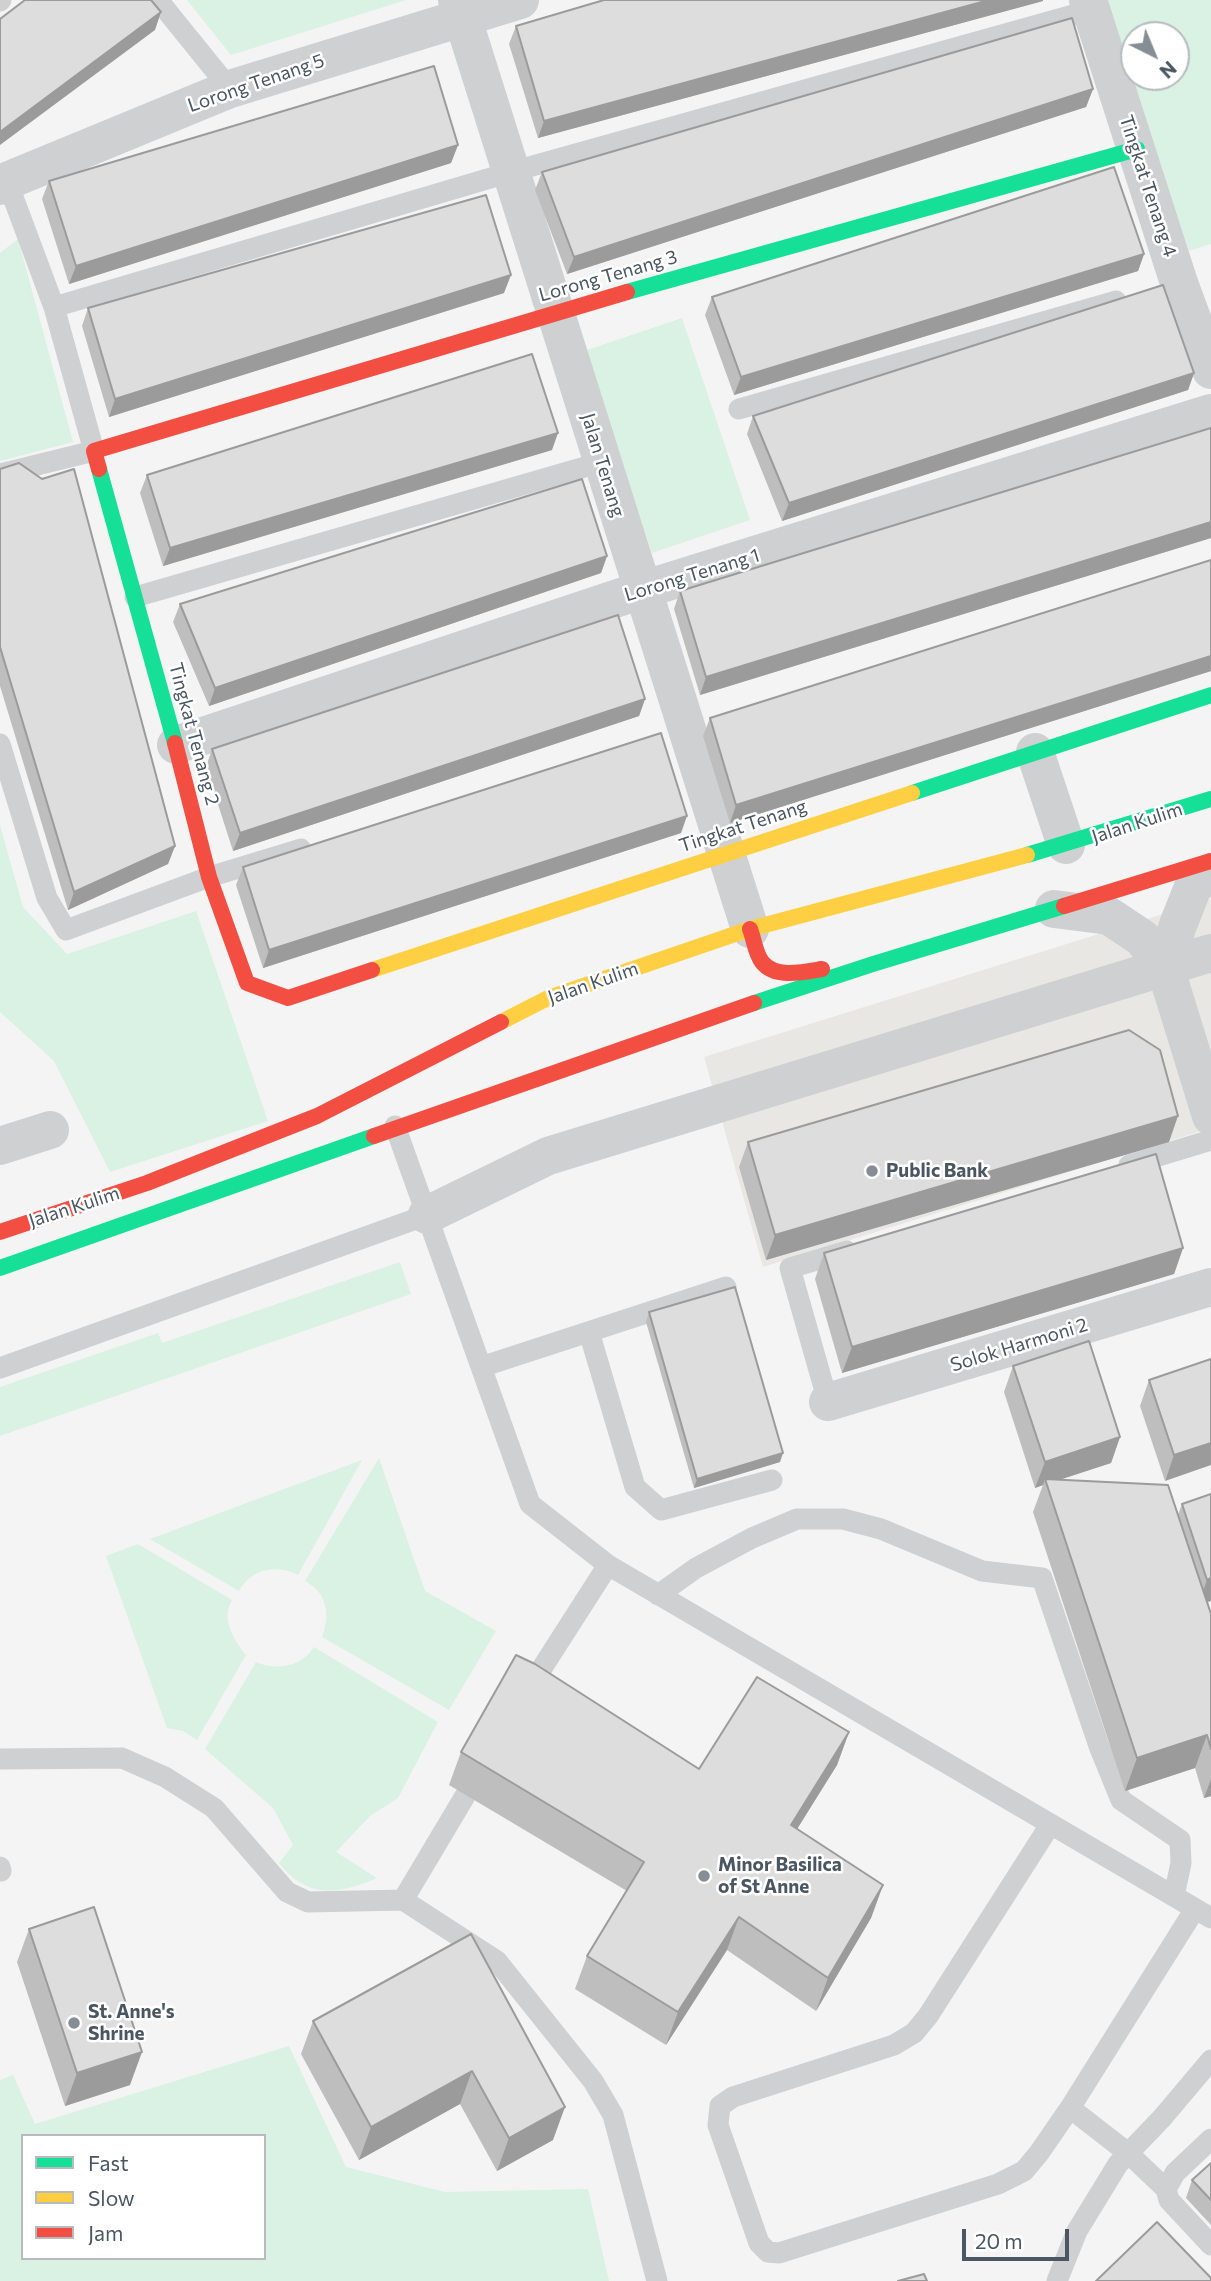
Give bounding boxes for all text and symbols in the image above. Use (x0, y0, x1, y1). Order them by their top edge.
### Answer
north arrow (1120, 21, 1190, 91)
street label: Lorong Tenang 5 (185, 49, 327, 117)
text: N (1155, 57, 1181, 84)
street label: Tingkat Tenang 4 (1114, 112, 1182, 260)
street label: Lorong Tenang 3 (536, 245, 680, 307)
street label: Jalan Tenang (576, 410, 630, 520)
street label: Lorong Tenang 1 (622, 544, 762, 606)
street label: Tingkat Tenang 2 (164, 660, 224, 808)
street label: Tingkat Tenang (676, 795, 810, 857)
street label: Jalan Kulim (1089, 798, 1185, 848)
street label: Jalan Kulim (545, 957, 641, 1009)
place label: Public Bank (886, 1160, 988, 1182)
marker: Public Bank (864, 1163, 880, 1179)
street label: Jalan Kulim (26, 1182, 122, 1232)
street label: Solok Harmoni 2 (948, 1313, 1090, 1377)
place label: Minor Basilica of St Anne (718, 1854, 842, 1898)
marker: Minor Basilica of St Anne (696, 1868, 712, 1884)
place label: St. Anne's Shrine (88, 2001, 175, 2045)
marker: St. Anne's Shrine (66, 2015, 82, 2031)
legend (21, 2134, 266, 2260)
text: Fast (88, 2150, 129, 2175)
text: Slow (88, 2185, 135, 2210)
scale bar (966, 2214, 1073, 2258)
text: Jam (88, 2220, 123, 2245)
text: 20 m (975, 2228, 1023, 2253)

